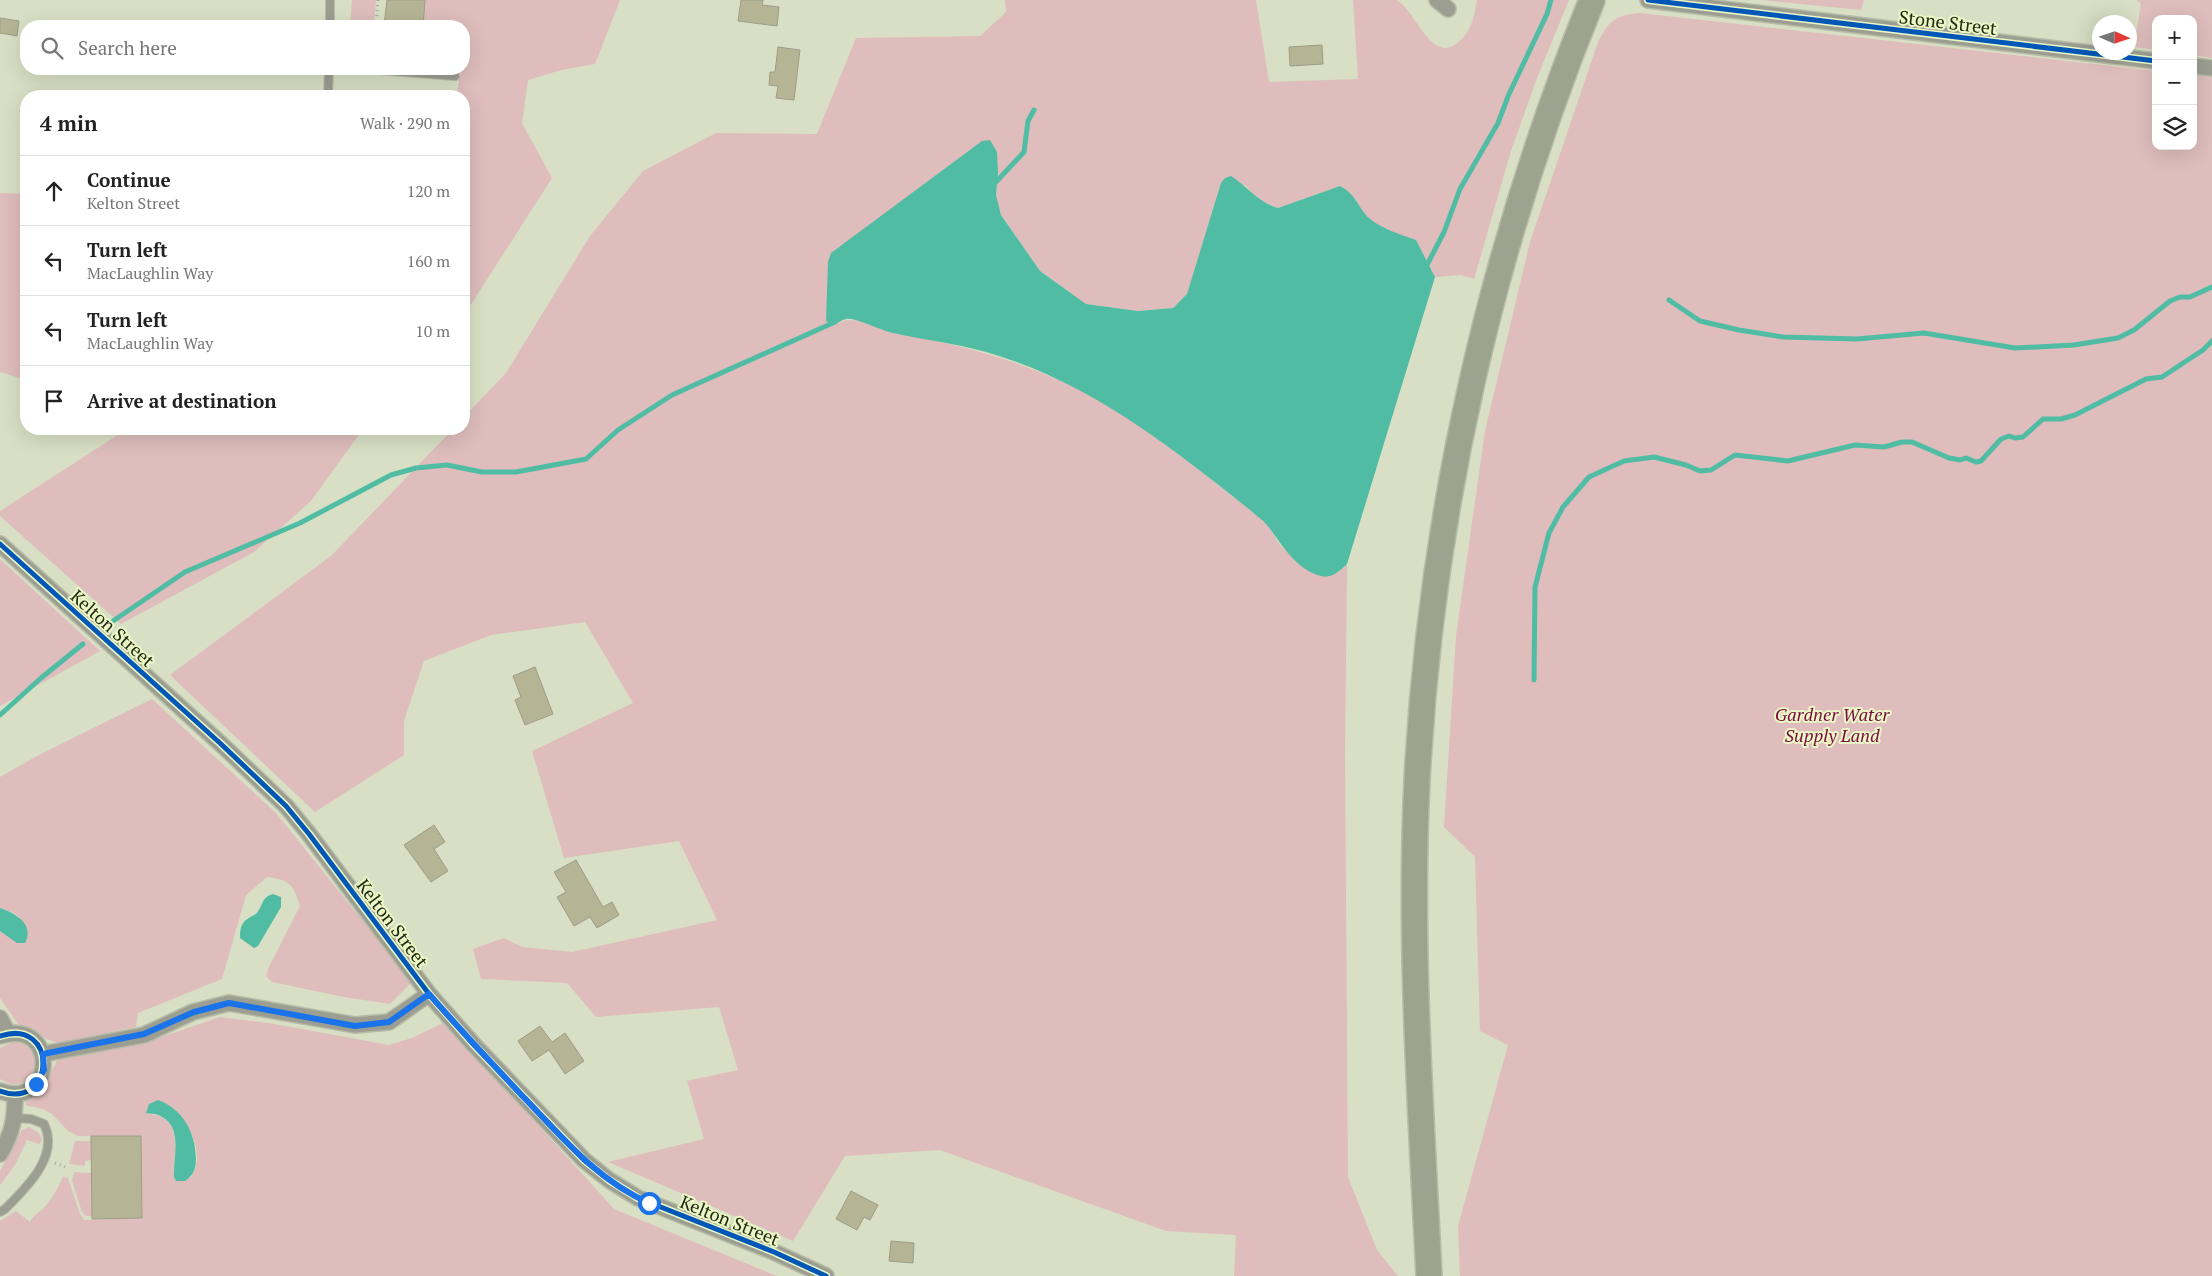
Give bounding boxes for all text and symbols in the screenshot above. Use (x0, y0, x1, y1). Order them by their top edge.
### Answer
street label: Stone Street (1898, 4, 1999, 40)
north arrow (2092, 15, 2137, 60)
map controls (2152, 15, 2197, 150)
button: + (2152, 15, 2197, 60)
search box (20, 20, 470, 75)
icon: search (38, 34, 66, 62)
text: Search here (78, 35, 177, 60)
button: − (2152, 60, 2197, 105)
button: layers (2152, 105, 2197, 150)
text: 4 min (40, 109, 97, 137)
text: Walk · 290 m (360, 112, 450, 134)
text: Continue (87, 167, 171, 192)
icon: ahead (40, 177, 68, 205)
text: 120 m (407, 180, 450, 202)
text: Kelton Street (87, 192, 180, 214)
text: Turn left (87, 237, 168, 262)
icon: left (40, 247, 68, 275)
text: 160 m (407, 250, 450, 272)
text: MacLaughlin Way (87, 262, 213, 284)
text: Turn left (87, 307, 168, 332)
icon: left (40, 317, 68, 345)
text: 10 m (415, 320, 450, 342)
text: MacLaughlin Way (87, 332, 213, 354)
icon: arrive (40, 387, 68, 415)
text: Arrive at destination (87, 388, 276, 413)
street label: Kelton Street (66, 584, 160, 672)
park label: Gardner Water Supply Land (1775, 702, 1890, 747)
street label: Kelton Street (352, 874, 434, 972)
route end (25, 1073, 48, 1096)
street label: Kelton Street (677, 1189, 783, 1251)
route start (638, 1192, 661, 1215)

